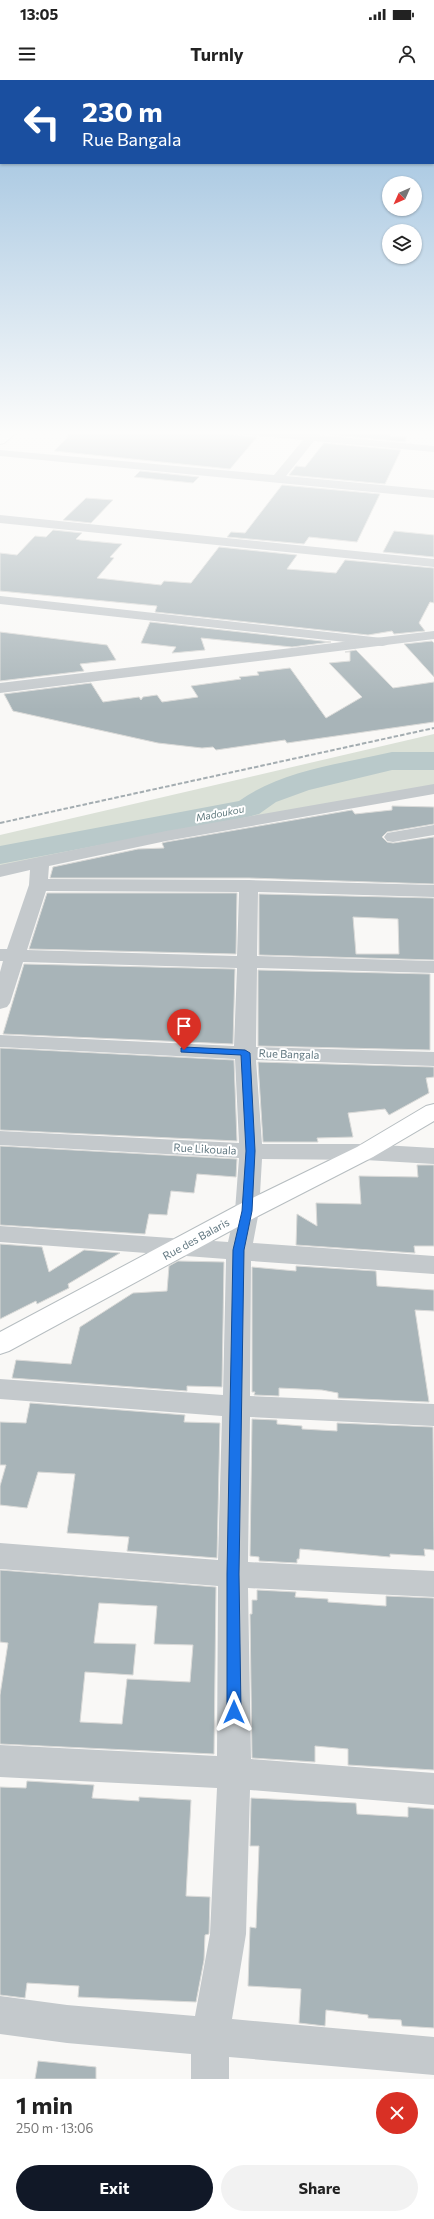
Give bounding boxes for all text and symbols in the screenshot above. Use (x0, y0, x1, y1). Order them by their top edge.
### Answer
text: 13:05 (20, 5, 58, 23)
icon: menu (16, 43, 38, 65)
text: Turnly (190, 43, 244, 65)
icon: person (396, 43, 418, 65)
text: 230 m (82, 94, 163, 128)
icon: left (16, 96, 68, 148)
text: Rue Bangala (82, 128, 181, 150)
north arrow (382, 176, 422, 216)
map controls (382, 176, 422, 264)
button: layers (382, 224, 422, 264)
water label: Madoukou (195, 802, 245, 824)
pin (167, 1009, 201, 1050)
icon: arrive (173, 1015, 195, 1037)
street label: Rue Bangala (258, 1046, 320, 1061)
street label: Rue Likouala (173, 1140, 237, 1157)
street label: Rue des Balaris (160, 1215, 231, 1262)
position arrow (213, 1691, 255, 1733)
text: 1 min (16, 2090, 73, 2119)
button: close (376, 2092, 418, 2134)
text: 250 m · 13:06 (16, 2120, 93, 2136)
button: Exit (16, 2165, 213, 2211)
button: Share (221, 2165, 418, 2211)

